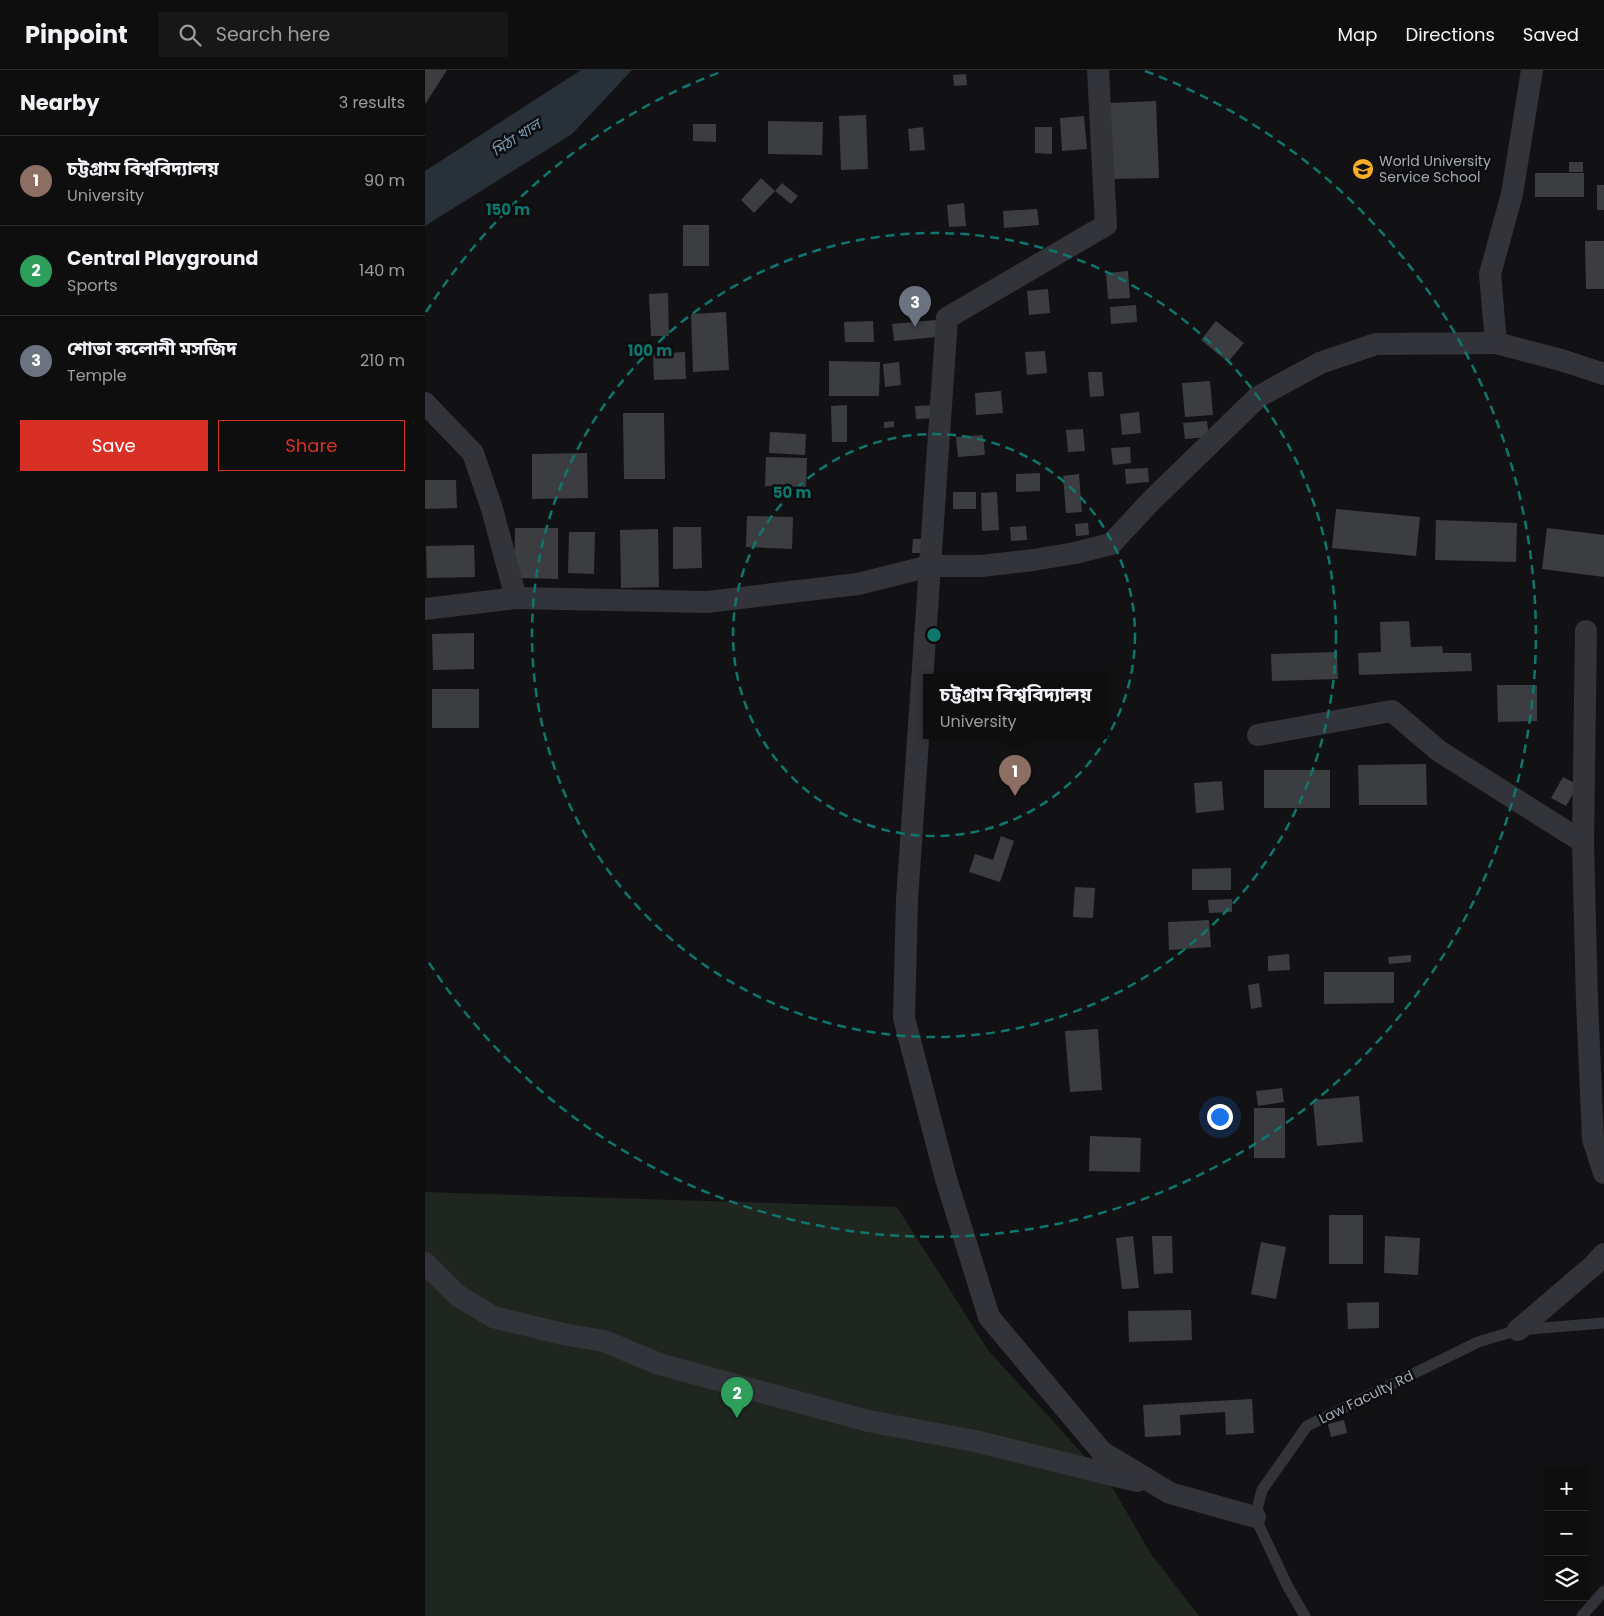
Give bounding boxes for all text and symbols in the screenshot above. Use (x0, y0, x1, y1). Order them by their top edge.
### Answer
search box (158, 12, 508, 57)
text: Pinpoint (25, 18, 128, 51)
icon: search (176, 21, 204, 49)
text: Search here (216, 21, 330, 48)
text: Map (1338, 22, 1377, 47)
text: Directions (1405, 22, 1495, 47)
text: Saved (1523, 22, 1579, 47)
text: Nearby (20, 88, 100, 117)
text: 3 results (339, 91, 405, 114)
water label: মিঠা খাল (487, 112, 547, 161)
place label: World University Service School (1379, 151, 1491, 187)
text: চট্টগ্রাম বিশ্ববিদ্যালয় (67, 155, 219, 182)
school or university icon: World University Service School (1351, 157, 1375, 181)
text: 1 (33, 169, 39, 192)
text: 90 m (364, 169, 405, 192)
text: University (67, 184, 144, 207)
text: 150 m (486, 199, 530, 220)
text: Central Playground (67, 245, 258, 272)
text: 2 (31, 259, 41, 282)
text: 140 m (359, 259, 405, 282)
text: Sports (67, 274, 118, 297)
pin: 3 (899, 286, 931, 327)
text: শোভা কলোনী মসজিদ (67, 335, 237, 362)
text: 100 m (628, 340, 672, 361)
text: 3 (31, 349, 41, 372)
text: 210 m (360, 349, 405, 372)
text: Temple (67, 364, 127, 387)
button: Save (20, 420, 208, 471)
button: Share (218, 420, 405, 471)
text: 50 m (773, 482, 811, 503)
centre of rings (925, 626, 943, 644)
popup (923, 674, 1108, 739)
text: চট্টগ্রাম বিশ্ববিদ্যালয় (940, 681, 1091, 708)
text: University (940, 710, 1017, 733)
pin: 1 (999, 755, 1031, 796)
your location (1207, 1104, 1233, 1130)
street label: Law Faculty Rd (1315, 1365, 1417, 1429)
pin: 2 (721, 1377, 753, 1418)
map controls (1544, 1466, 1589, 1601)
button: + (1544, 1466, 1589, 1511)
button: − (1544, 1511, 1589, 1556)
button: layers (1544, 1556, 1589, 1601)

